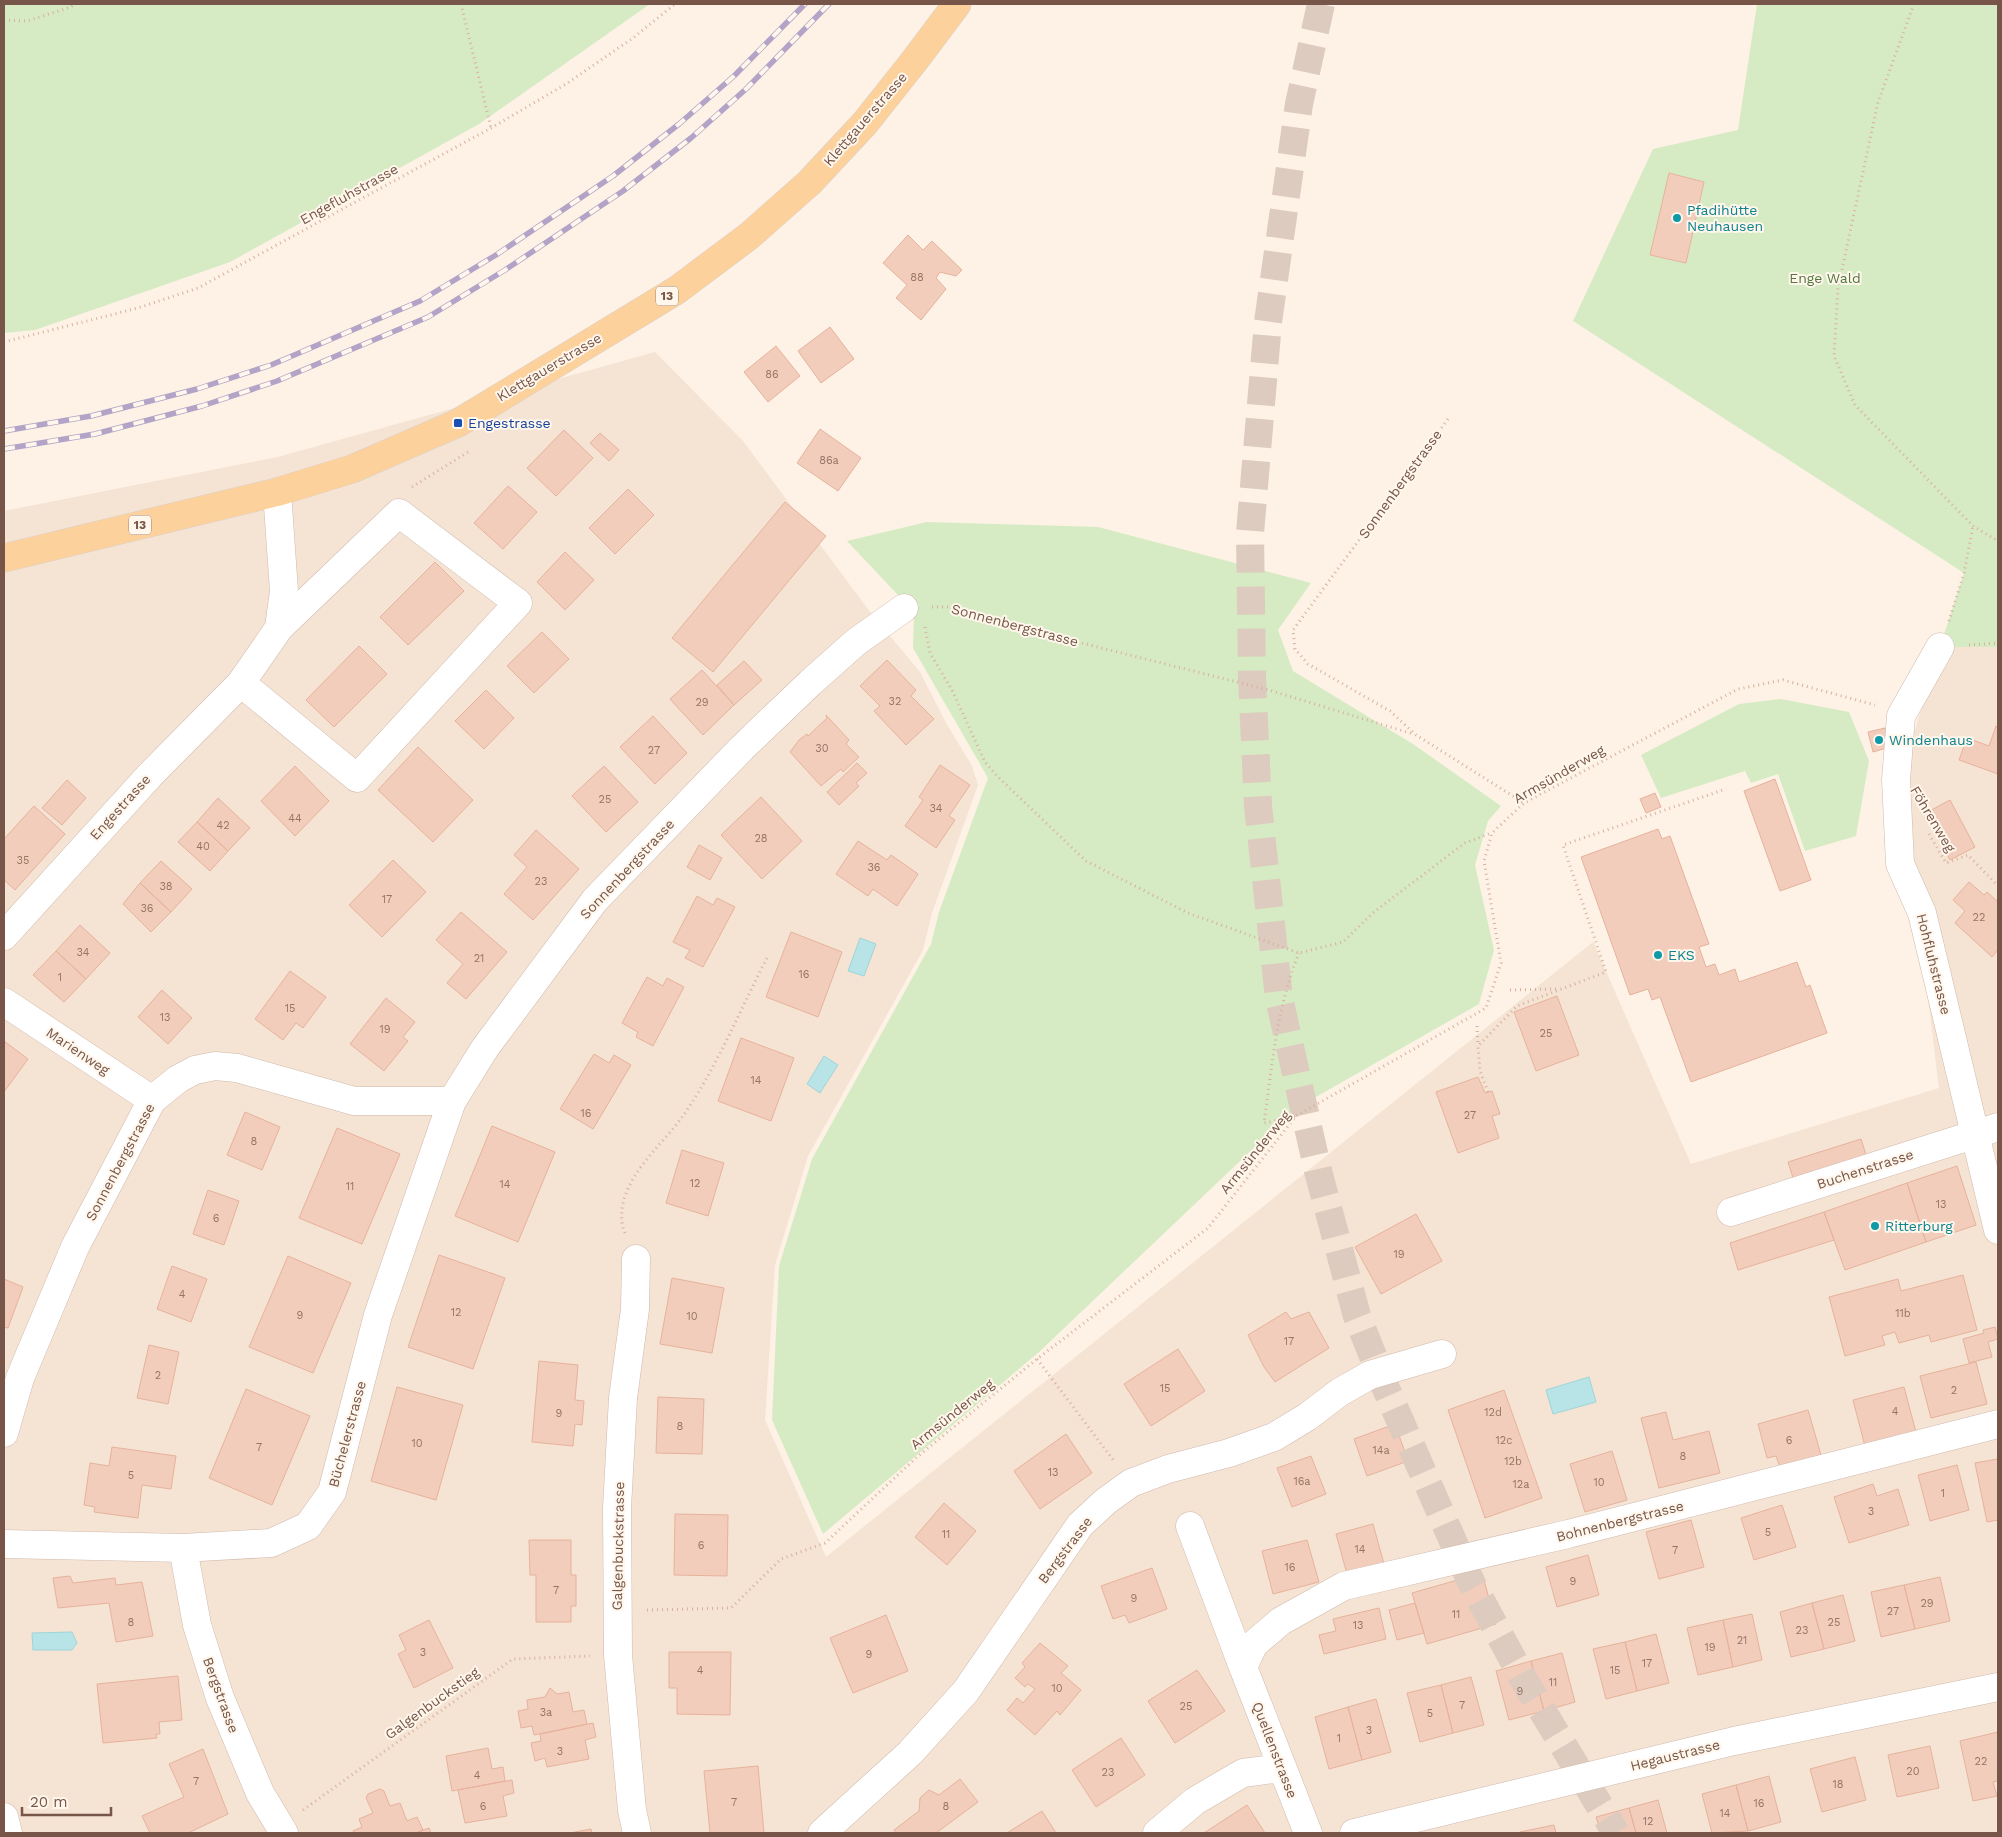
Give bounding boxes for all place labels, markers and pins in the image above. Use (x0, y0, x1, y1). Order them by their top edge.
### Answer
place label: Pfadihütte Neuhausen (1687, 202, 1763, 234)
marker: Pfadihütte Neuhausen (1671, 212, 1683, 224)
place label: Engestrasse (468, 415, 551, 431)
marker: Engestrasse (452, 417, 464, 429)
place label: Windenhaus (1889, 732, 1973, 748)
marker: Windenhaus (1873, 734, 1885, 746)
place label: EKS (1668, 947, 1695, 963)
marker: EKS (1652, 949, 1664, 961)
place label: Ritterburg (1885, 1218, 1953, 1234)
marker: Ritterburg (1869, 1220, 1881, 1232)

